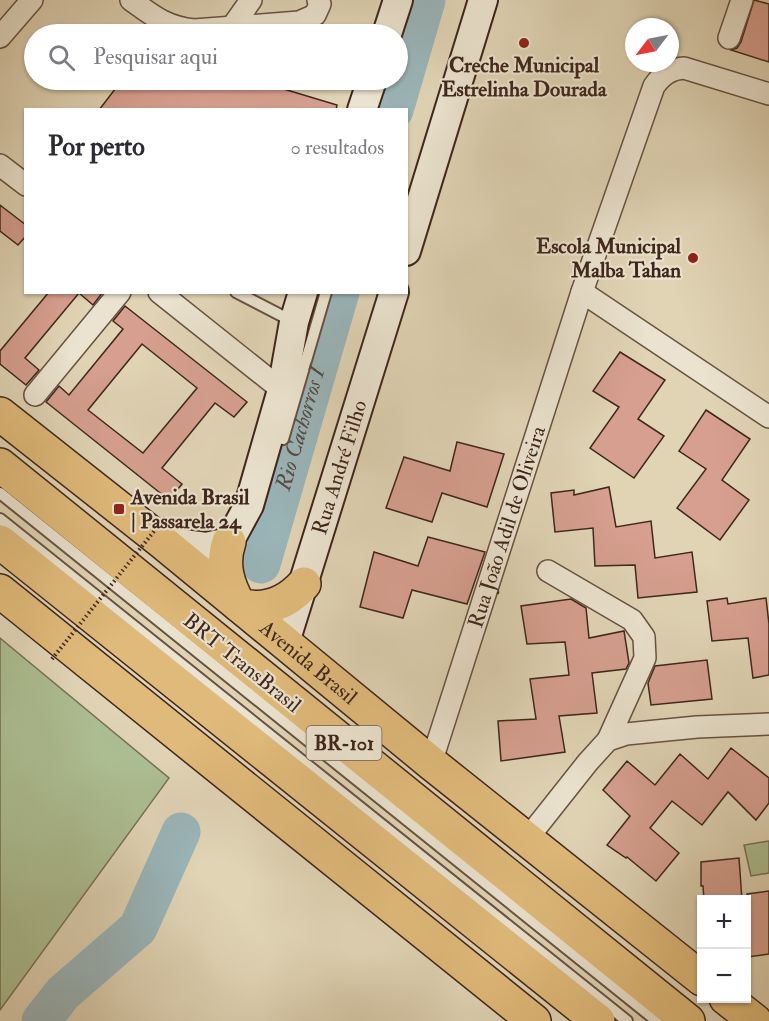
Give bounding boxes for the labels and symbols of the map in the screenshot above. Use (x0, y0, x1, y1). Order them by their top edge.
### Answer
north arrow (625, 18, 679, 72)
marker: Creche Municipal Estrelinha Dourada (517, 36, 531, 50)
place label: Creche Municipal Estrelinha Dourada (441, 52, 608, 103)
place label: Escola Municipal Malba Tahan (536, 233, 682, 284)
marker: Escola Municipal Malba Tahan (686, 251, 700, 265)
water label: Rio Cachorros I (269, 361, 332, 495)
street label: Rua André Filho (306, 397, 373, 538)
street label: Rua João Adil de Oliveira (462, 422, 552, 631)
place label: Avenida Brasil | Passarela 24 (130, 484, 250, 535)
marker: Avenida Brasil | Passarela 24 (112, 502, 126, 516)
street label: BRT TransBrasil (177, 607, 307, 719)
street label: Avenida Brasil (253, 614, 363, 711)
road number: BR-101 (306, 726, 382, 760)

